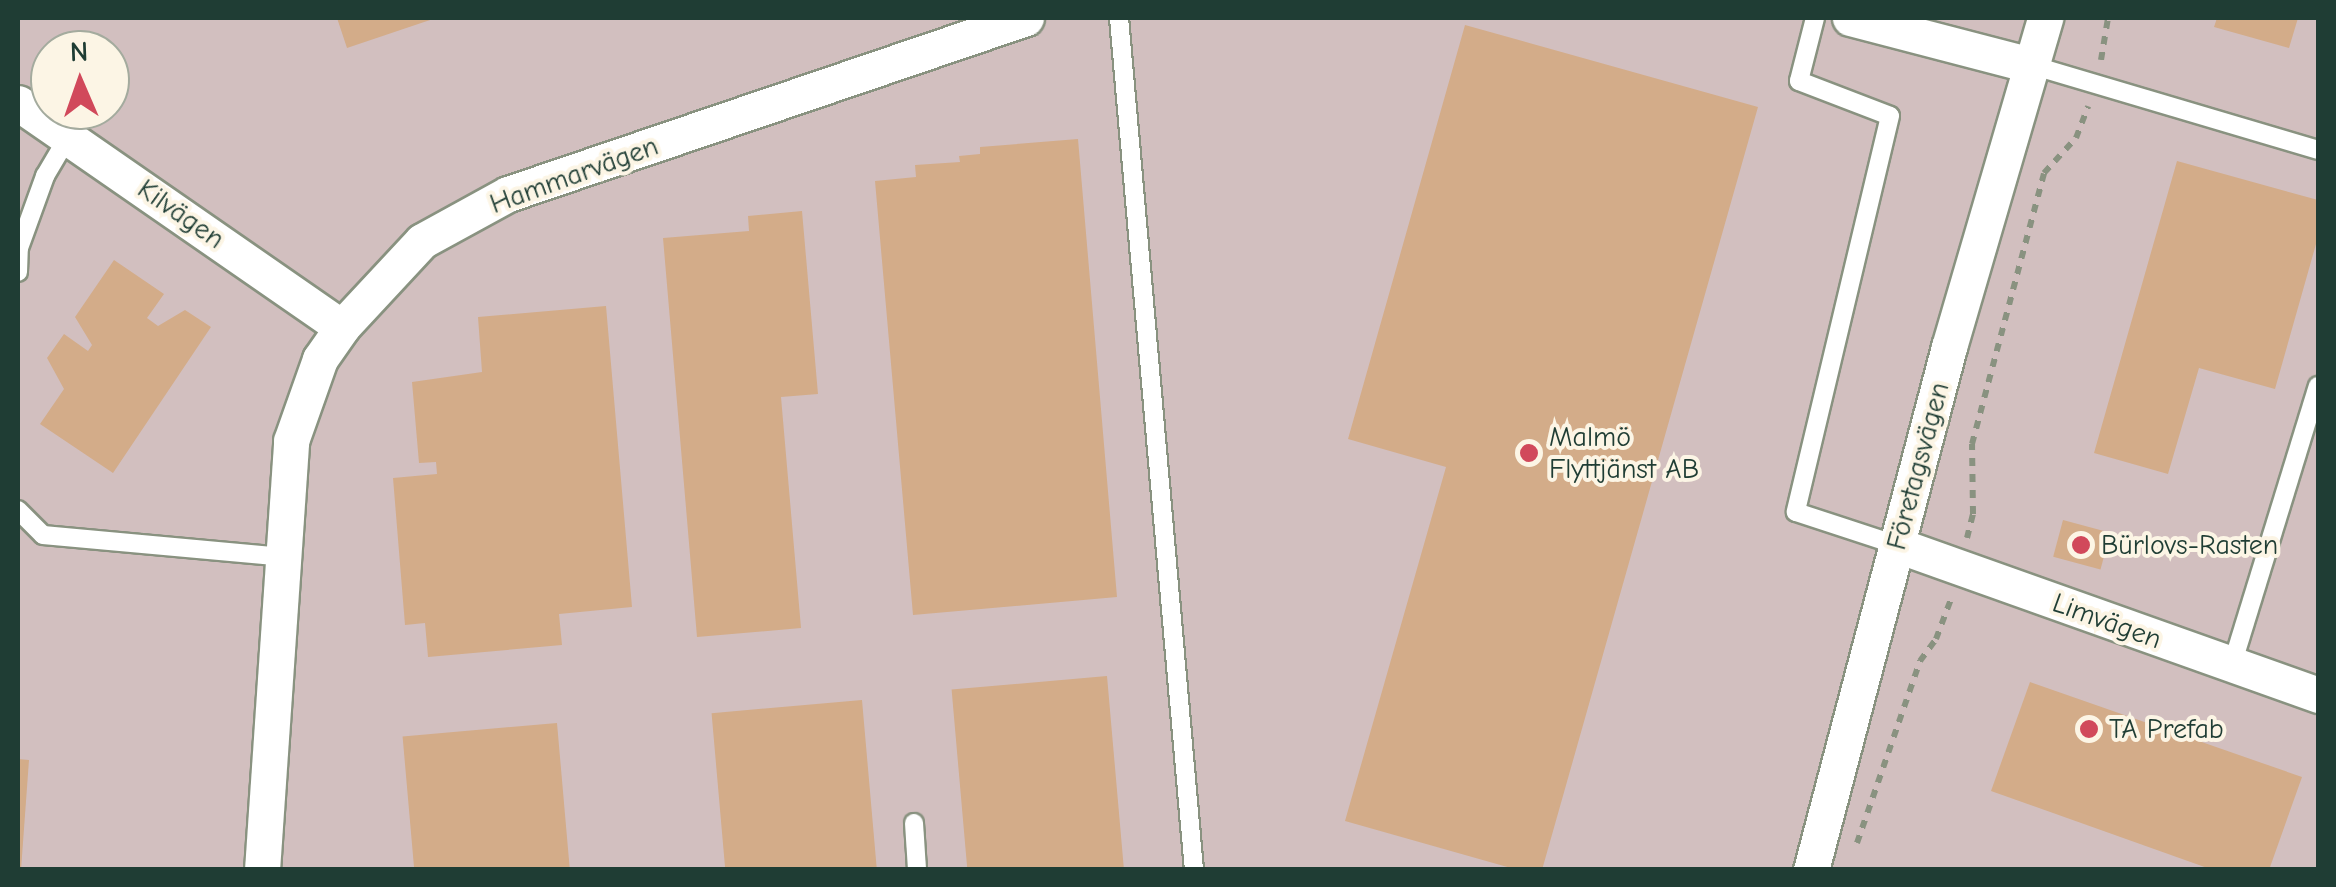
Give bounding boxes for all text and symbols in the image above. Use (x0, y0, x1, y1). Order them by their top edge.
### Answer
north arrow (30, 30, 130, 130)
text: N (69, 36, 89, 68)
street label: Hammarvägen (485, 129, 663, 221)
street label: Kilvägen (131, 172, 231, 256)
street label: Företagsvägen (1880, 379, 1956, 553)
place label: Malmö Flyttjänst AB (1549, 420, 1699, 486)
marker: Malmö Flyttjänst AB (1518, 442, 1540, 464)
place label: Bürlovs-Rasten (2101, 528, 2278, 562)
marker: Bürlovs-Rasten (2070, 534, 2092, 556)
street label: Limvägen (2048, 586, 2166, 656)
place label: TA Prefab (2109, 712, 2224, 746)
marker: TA Prefab (2078, 718, 2100, 740)

